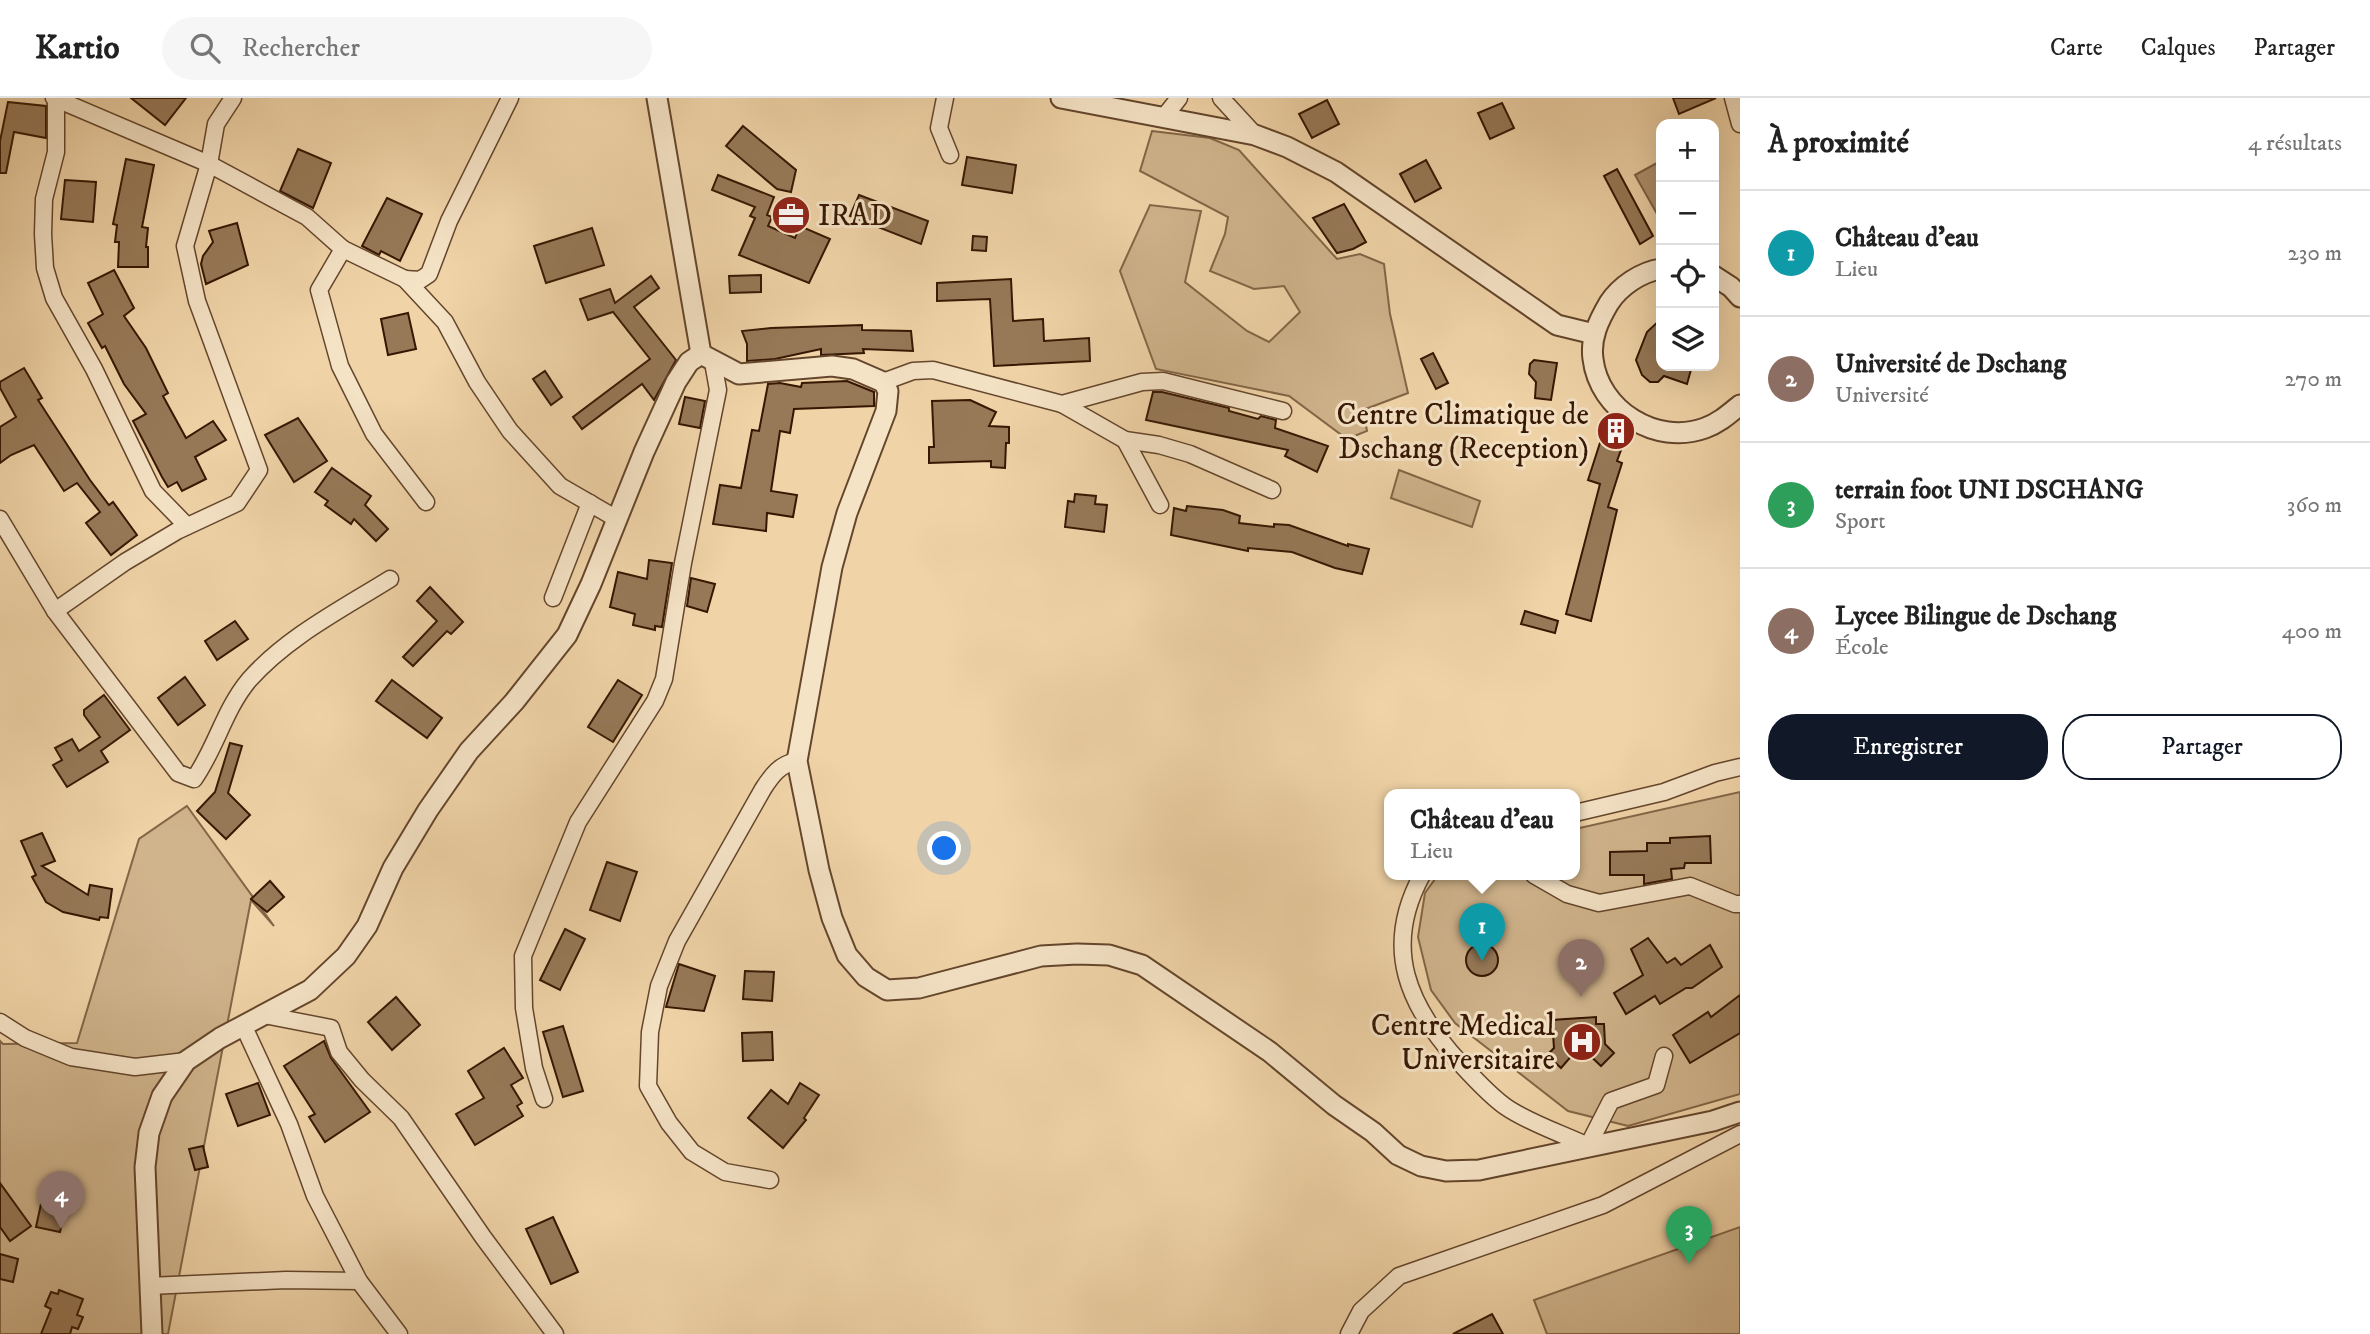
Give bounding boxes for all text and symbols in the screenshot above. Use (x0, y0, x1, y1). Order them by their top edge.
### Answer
search box (162, 17, 652, 80)
text: Kartio (35, 28, 120, 69)
icon: search (186, 29, 224, 67)
text: Rechercher (242, 32, 360, 65)
text: Carte (2050, 33, 2103, 63)
text: Calques (2141, 33, 2216, 63)
text: Partager (2254, 33, 2335, 63)
map controls (1656, 119, 1719, 371)
button: + (1656, 119, 1719, 182)
text: À proximité (1768, 125, 1909, 162)
text: 4 résultats (2248, 129, 2342, 158)
button: − (1656, 182, 1719, 245)
office icon: IRAD (770, 194, 812, 236)
place label: IRAD (818, 198, 892, 235)
text: Château d'eau (1835, 222, 1979, 255)
text: 1 (1787, 239, 1795, 268)
text: 230 m (2288, 239, 2342, 268)
button: locate (1656, 245, 1719, 308)
text: Lieu (1835, 255, 1878, 284)
button: layers (1656, 308, 1719, 371)
text: Université de Dschang (1835, 348, 2066, 381)
text: 2 (1785, 365, 1797, 394)
text: 270 m (2285, 365, 2342, 394)
text: Université (1835, 381, 1929, 410)
place label: Centre Climatique de Dschang (Reception) (1337, 397, 1589, 468)
building icon: Centre Climatique de Dschang (Reception) (1595, 410, 1637, 452)
text: terrain foot UNI DSCHANG (1835, 474, 2143, 507)
text: 3 (1787, 491, 1795, 520)
text: 360 m (2287, 491, 2342, 520)
text: Sport (1835, 507, 1886, 536)
text: Lycee Bilingue de Dschang (1835, 600, 2116, 633)
text: 4 (1784, 617, 1798, 646)
text: 400 m (2282, 617, 2342, 646)
text: École (1835, 633, 1889, 662)
button: Enregistrer (1768, 714, 2048, 780)
button: Partager (2062, 714, 2342, 780)
popup (1384, 789, 1580, 880)
text: Château d'eau (1410, 804, 1554, 837)
your location (927, 831, 961, 865)
text: Lieu (1410, 837, 1453, 866)
pin: 1 (1459, 903, 1505, 961)
pin: 2 (1558, 939, 1604, 997)
place label: Centre Medical Universitaire (1371, 1008, 1555, 1079)
hospital icon: Centre Medical Universitaire (1561, 1021, 1603, 1063)
pin: 4 (38, 1171, 84, 1229)
pin: 3 (1666, 1206, 1712, 1264)

